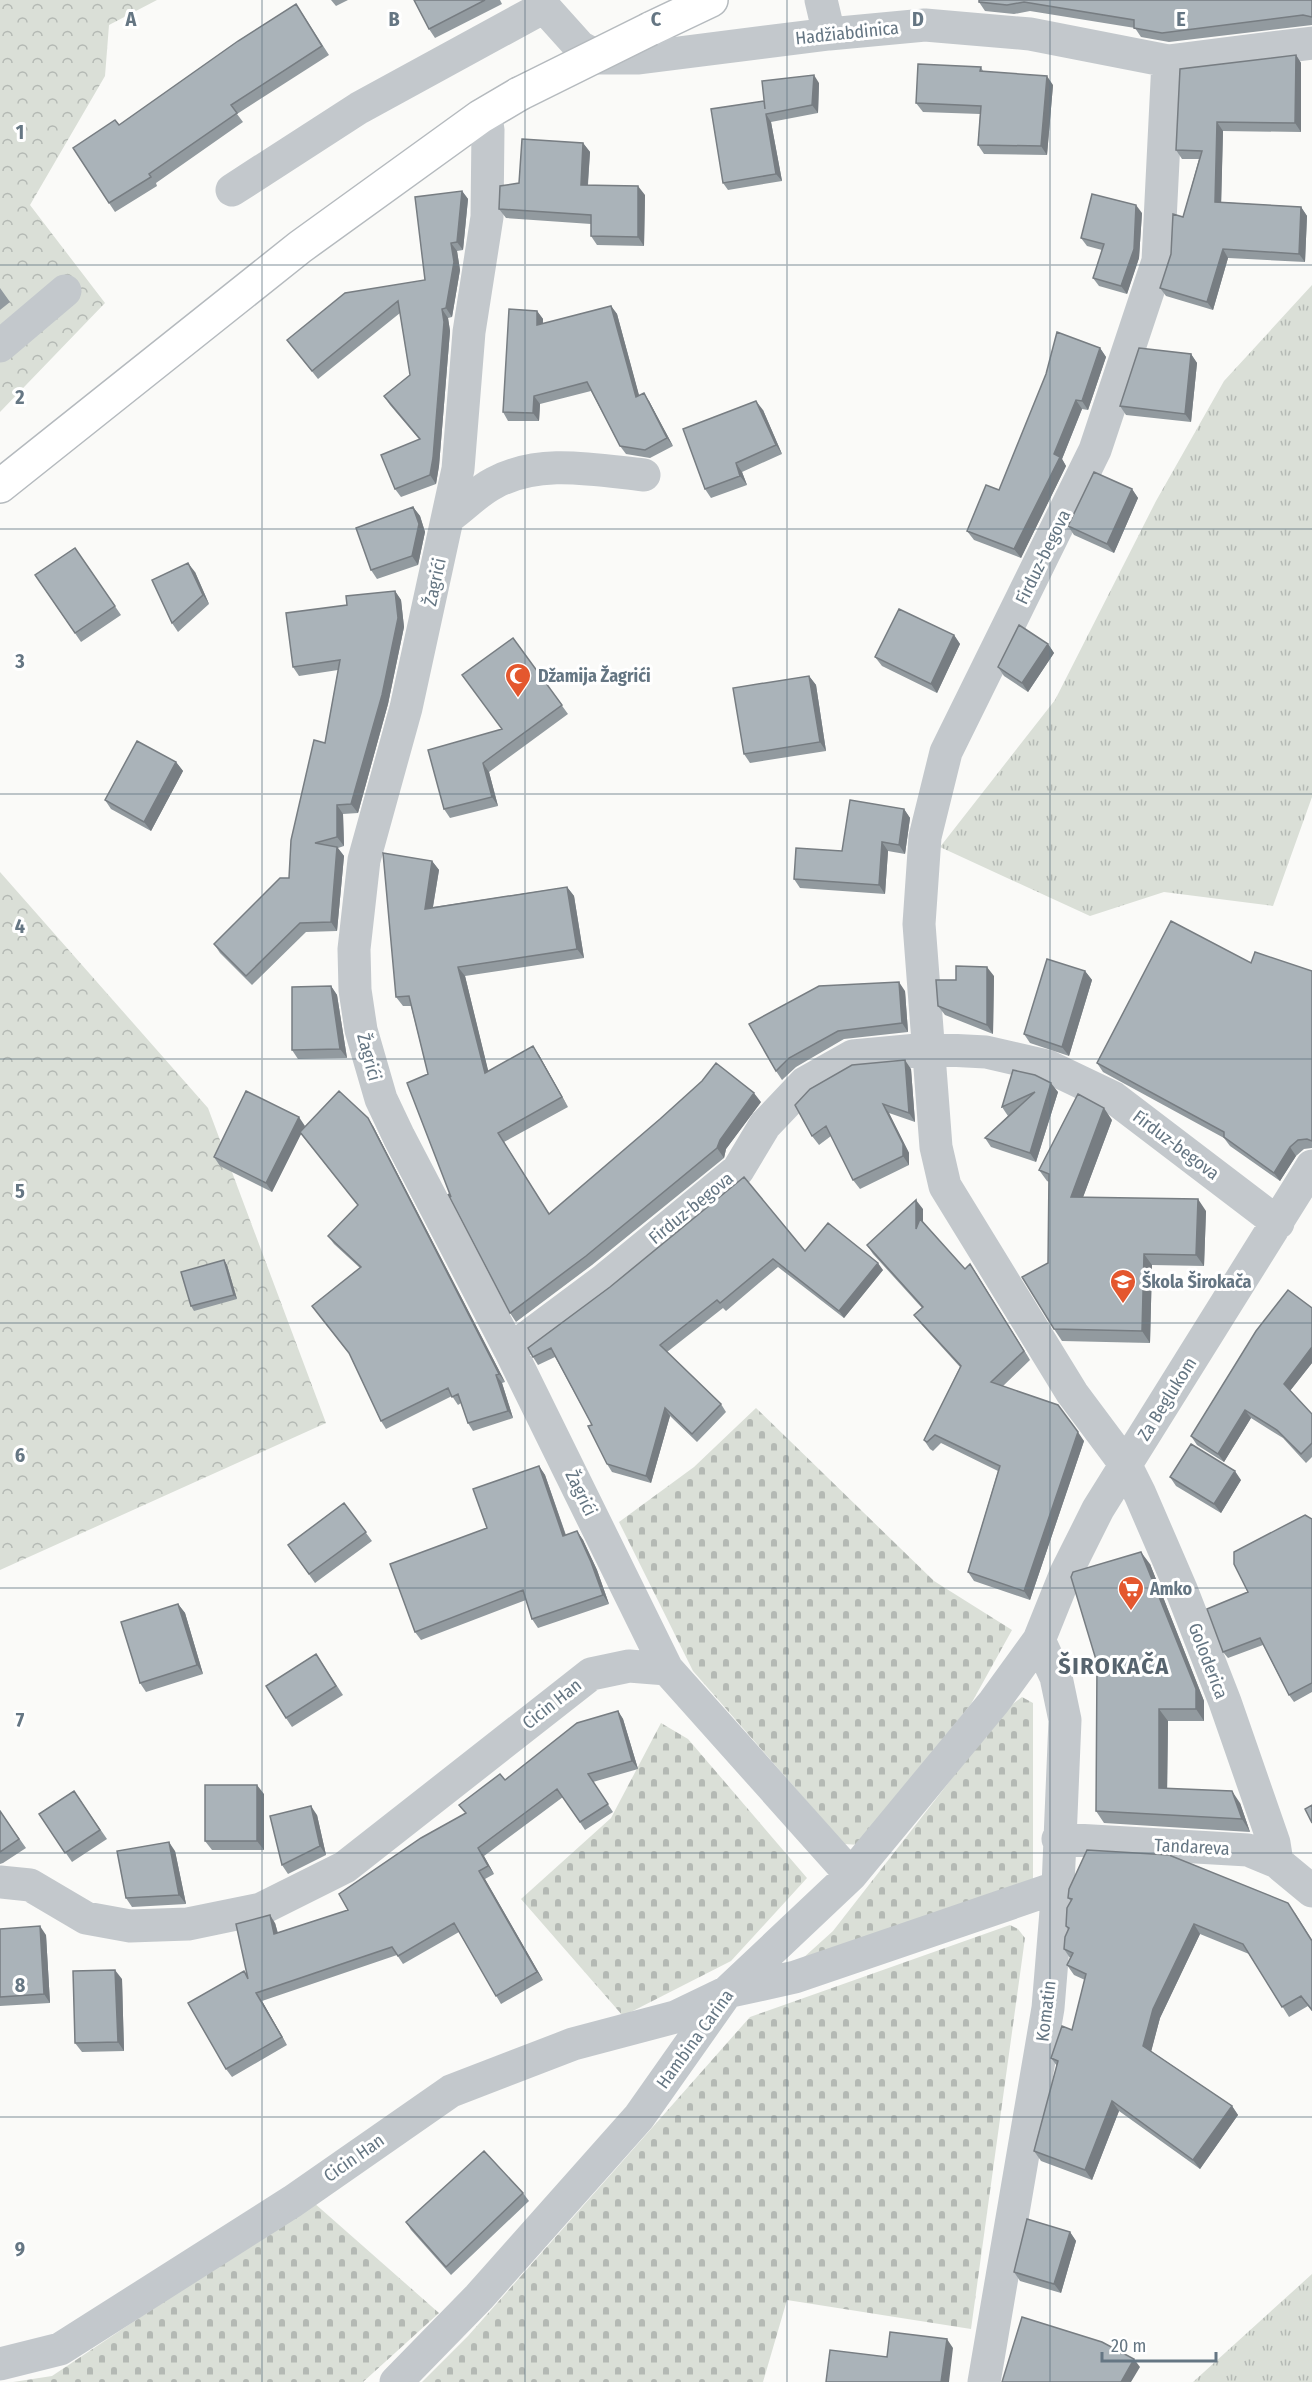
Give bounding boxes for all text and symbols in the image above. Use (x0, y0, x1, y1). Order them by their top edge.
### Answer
text: A (125, 7, 138, 31)
text: B (388, 7, 400, 31)
text: C (651, 7, 662, 31)
text: D (912, 7, 924, 31)
text: E (1176, 7, 1186, 31)
street label: Hadžiabdinica (794, 17, 900, 49)
text: 1 (16, 120, 24, 144)
text: 2 (14, 385, 25, 409)
street label: Firduz-begova (1011, 506, 1075, 608)
street label: Žagrići (419, 556, 451, 608)
text: 3 (14, 649, 25, 673)
mosque icon: Džamija Žagrići (503, 661, 533, 699)
place label: Džamija Žagrići (538, 665, 651, 687)
text: 4 (15, 914, 25, 938)
street label: Žagrići (352, 1031, 386, 1083)
street label: Firduz-begova (1128, 1105, 1224, 1185)
street label: Firduz-begova (644, 1167, 738, 1249)
text: 5 (15, 1179, 25, 1203)
school or university icon: Škola Širokača (1108, 1267, 1138, 1305)
place label: Škola Širokača (1142, 1270, 1252, 1293)
street label: Za Beglukom (1133, 1353, 1201, 1445)
text: 6 (15, 1443, 25, 1467)
street label: Žagrići (561, 1466, 601, 1520)
supermarket icon: Amko (1116, 1574, 1146, 1612)
place label: Amko (1149, 1578, 1192, 1600)
street label: Goloderica (1183, 1620, 1233, 1702)
district label: ŠIROKAČA (1058, 1651, 1170, 1680)
street label: Cicin Han (518, 1674, 586, 1734)
text: 7 (16, 1708, 25, 1732)
street label: Tandareva (1154, 1834, 1230, 1860)
text: 8 (15, 1973, 26, 1997)
street label: Komatin (1031, 1979, 1061, 2043)
street label: Hambina Carina (652, 1985, 738, 2093)
street label: Cicin Han (319, 2129, 389, 2187)
text: 9 (15, 2237, 25, 2261)
scale bar (1102, 2325, 1216, 2363)
text: 20 m (1111, 2335, 1146, 2357)

